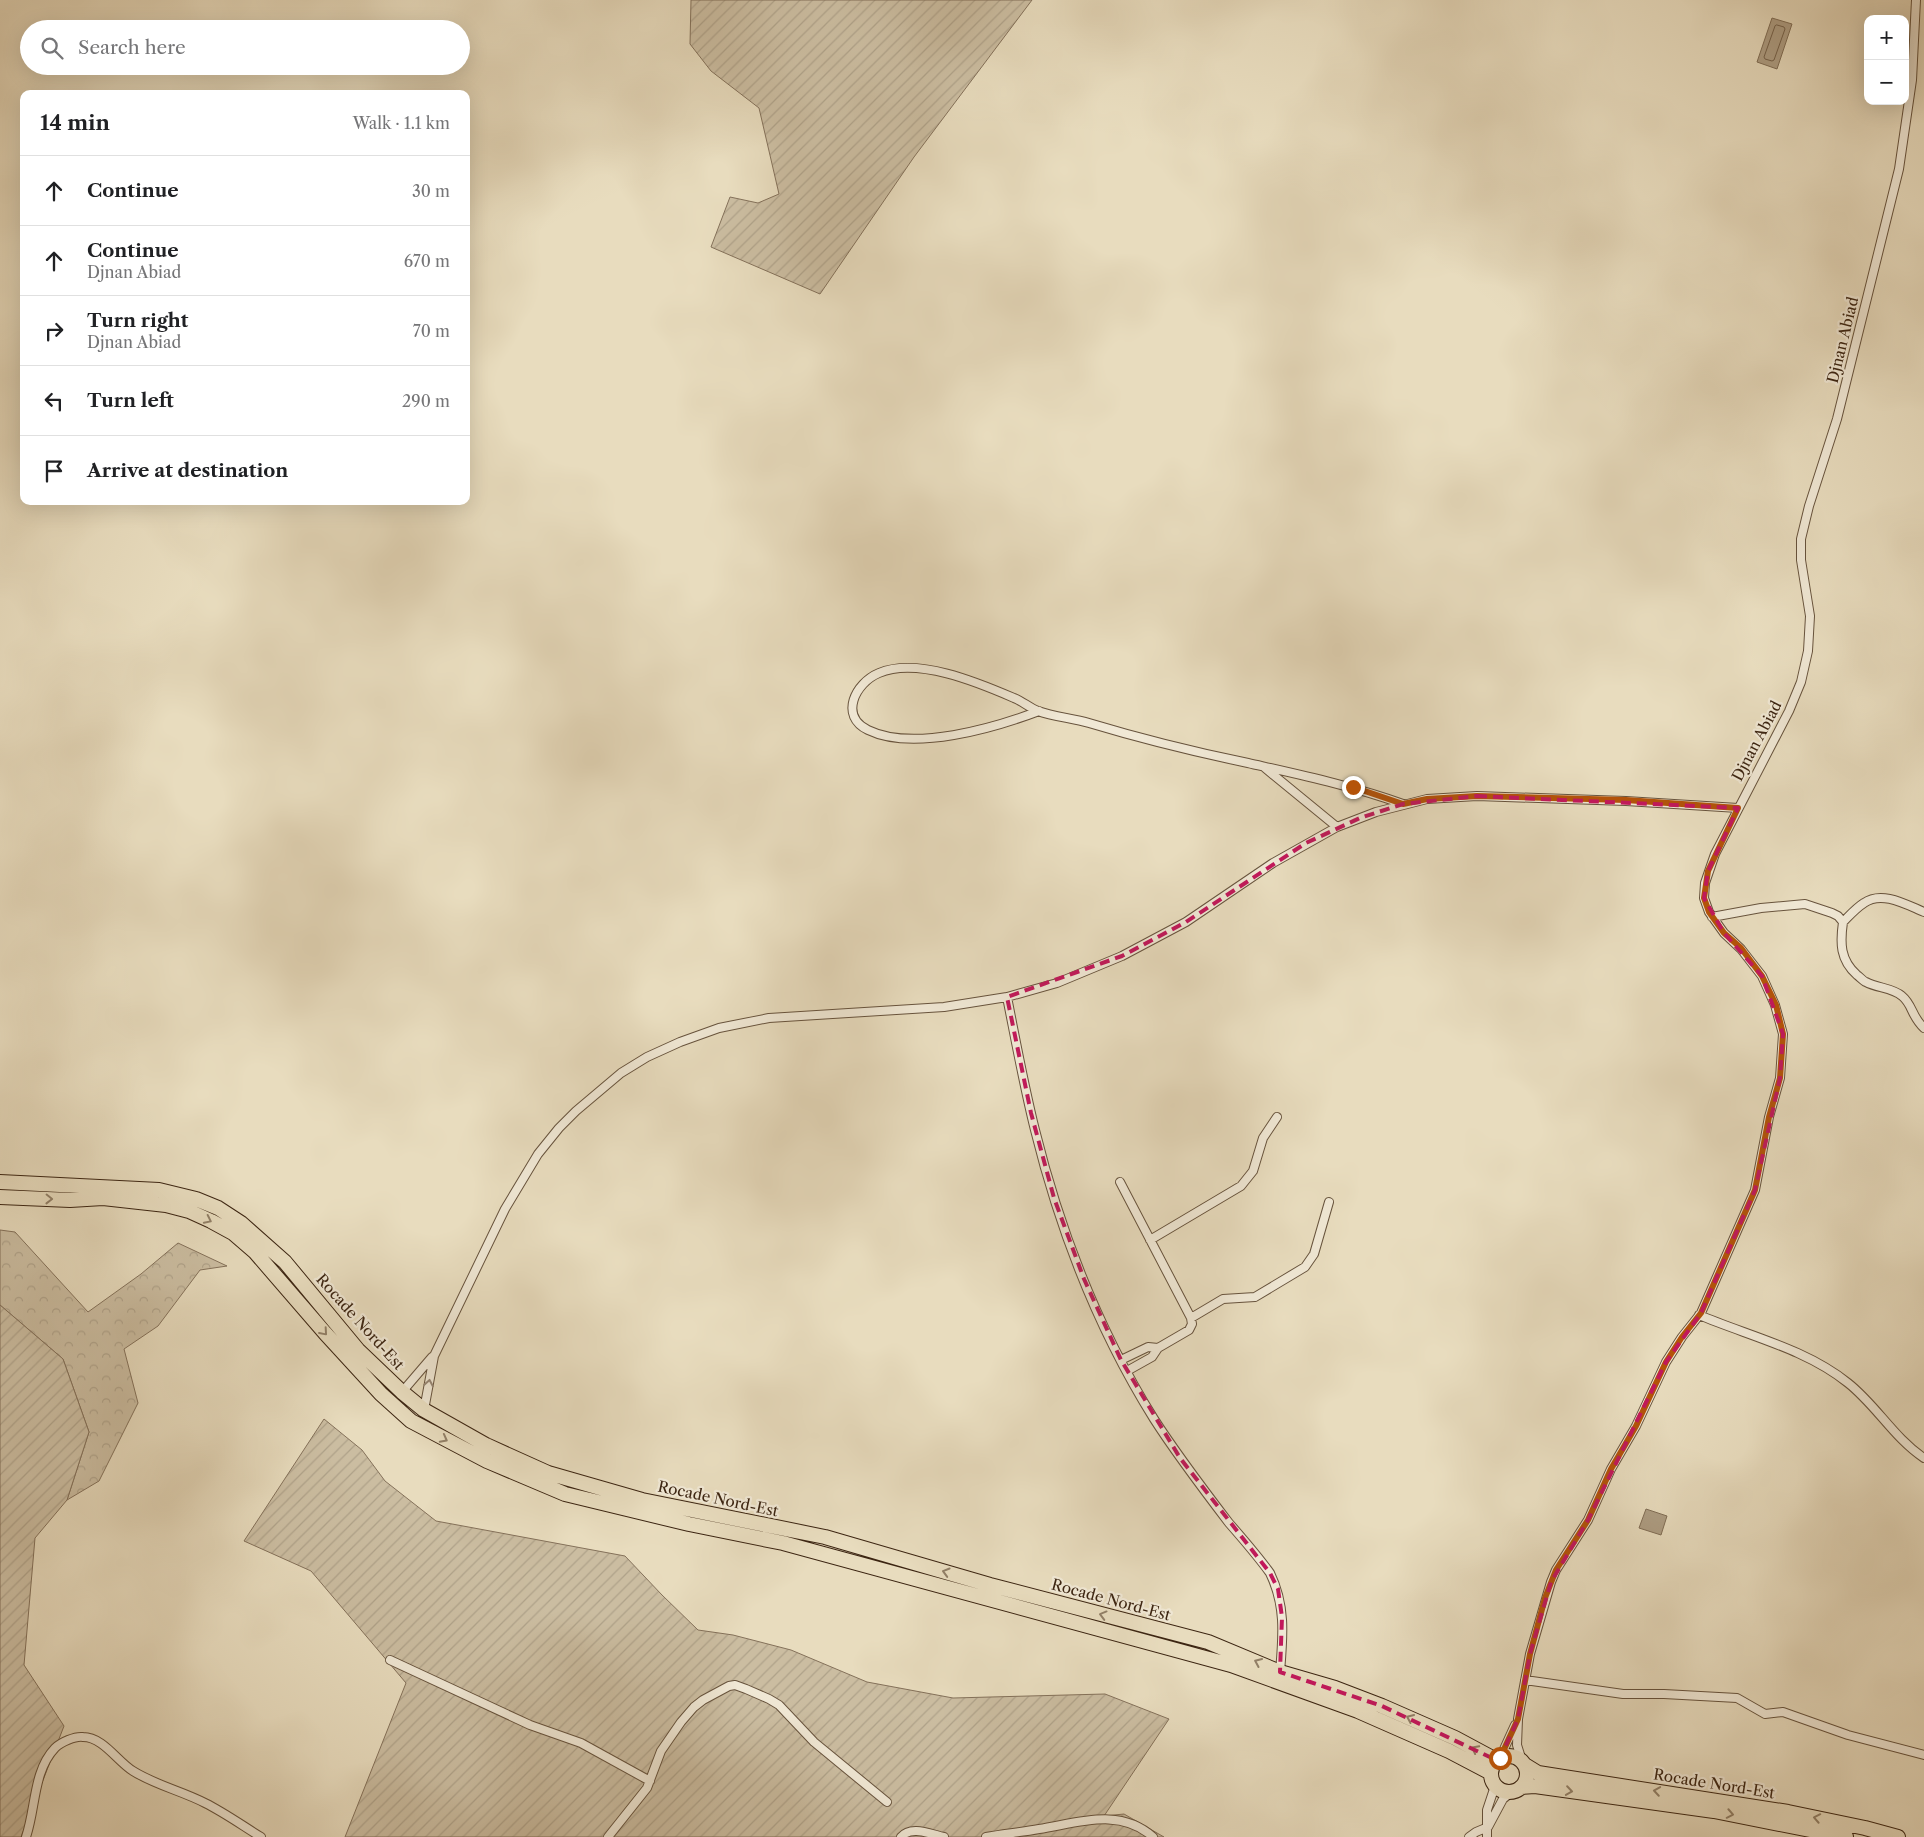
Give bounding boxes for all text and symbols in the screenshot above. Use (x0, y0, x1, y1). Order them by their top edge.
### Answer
map controls (1864, 15, 1909, 105)
button: + (1864, 15, 1909, 60)
search box (20, 20, 470, 75)
icon: search (38, 34, 66, 62)
text: Search here (78, 36, 186, 59)
button: − (1864, 60, 1909, 105)
text: 14 min (40, 110, 110, 135)
text: Walk · 1.1 km (353, 113, 450, 133)
icon: ahead (40, 177, 68, 205)
text: Continue (87, 179, 179, 202)
text: 30 m (412, 181, 450, 201)
text: Continue (87, 239, 179, 262)
icon: ahead (40, 247, 68, 275)
text: 670 m (404, 251, 450, 271)
text: Djnan Abiad (87, 262, 181, 282)
street label: Djnan Abiad (1823, 295, 1862, 385)
text: Turn right (87, 309, 188, 332)
icon: right (40, 317, 68, 345)
text: 70 m (413, 321, 450, 341)
text: Djnan Abiad (87, 332, 181, 352)
icon: left (40, 387, 68, 415)
text: Turn left (87, 389, 174, 412)
text: 290 m (402, 391, 450, 411)
icon: arrive (40, 457, 68, 485)
text: Arrive at destination (87, 459, 288, 482)
street label: Djnan Abiad (1727, 697, 1786, 784)
route end (1342, 776, 1365, 799)
one-way arrow (45, 1194, 53, 1204)
one-way arrow (203, 1214, 212, 1224)
street label: Rocade Nord-Est (312, 1270, 409, 1374)
one-way arrow (318, 1326, 327, 1335)
one-way arrow (423, 1378, 433, 1387)
one-way arrow (439, 1432, 448, 1442)
street label: Rocade Nord-Est (656, 1476, 781, 1521)
one-way arrow (942, 1567, 951, 1578)
street label: Rocade Nord-Est (1049, 1574, 1173, 1625)
one-way arrow (1099, 1610, 1107, 1620)
one-way arrow (1254, 1658, 1263, 1669)
one-way arrow (1406, 1714, 1415, 1725)
one-way arrow (1472, 1745, 1481, 1755)
route start (1489, 1747, 1512, 1770)
street label: Rocade Nord-Est (1652, 1765, 1777, 1803)
one-way arrow (1565, 1785, 1573, 1796)
one-way arrow (1652, 1787, 1661, 1797)
one-way arrow (1725, 1809, 1734, 1819)
one-way arrow (1813, 1813, 1821, 1823)

